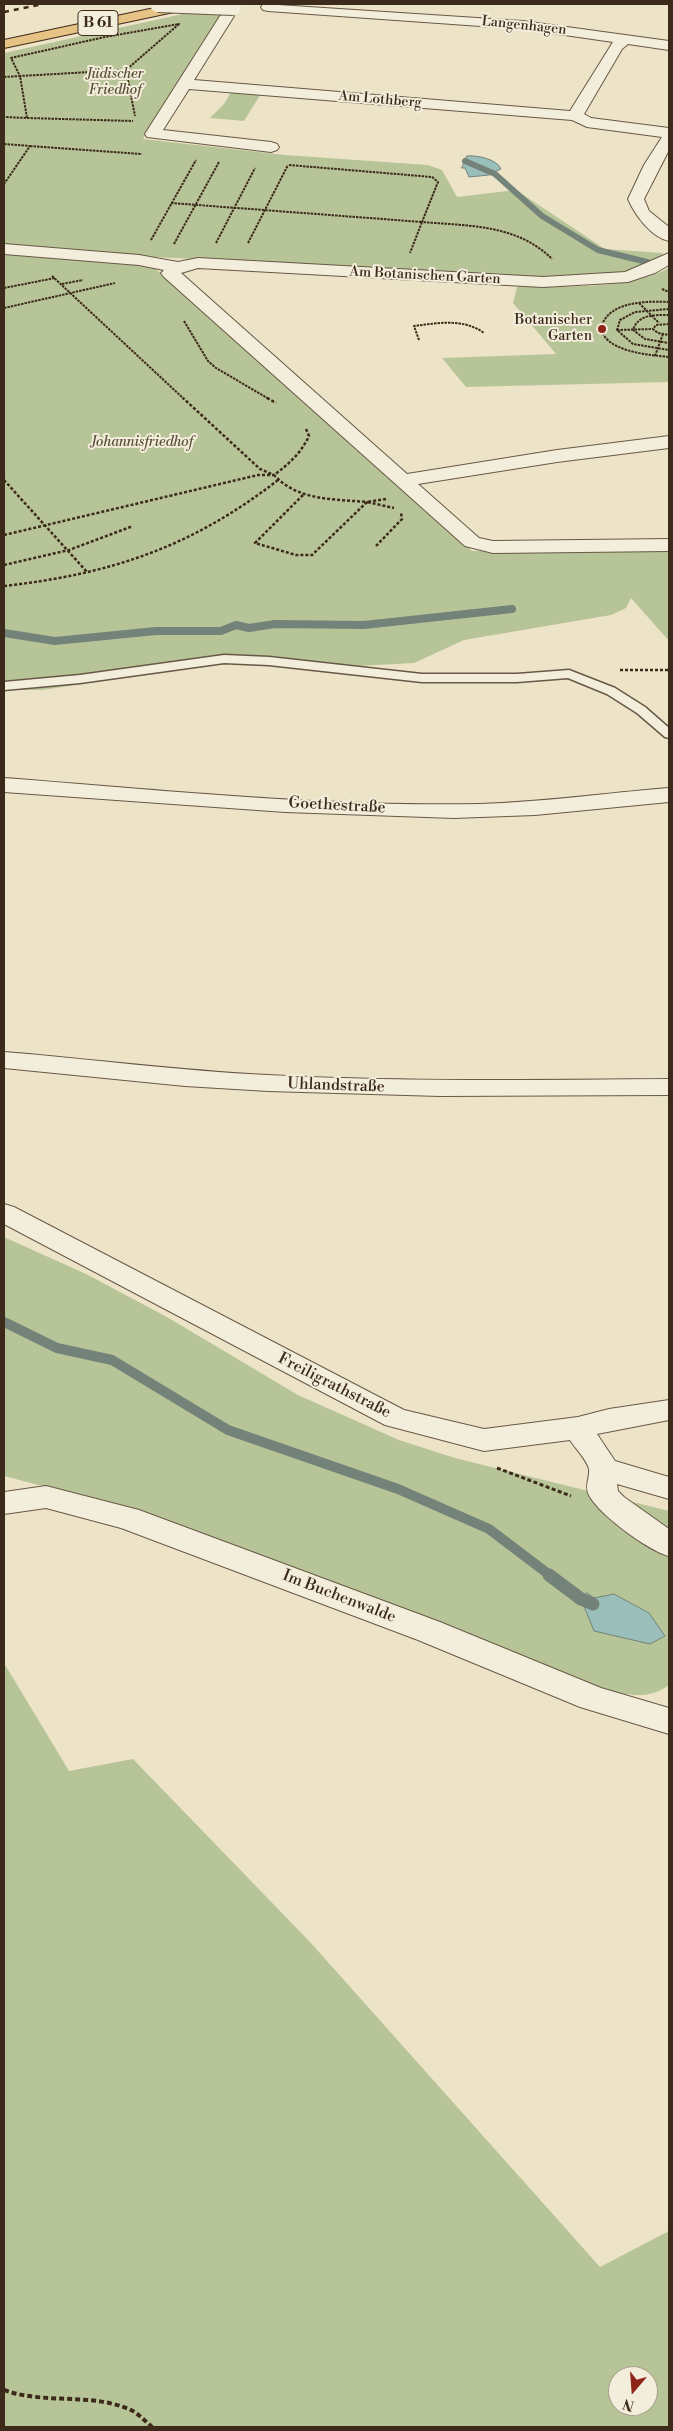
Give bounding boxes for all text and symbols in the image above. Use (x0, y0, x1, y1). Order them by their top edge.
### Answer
road number: B 61 (78, 10, 118, 36)
street label: Langenhagen (481, 13, 567, 39)
park label: Jüdischer Friedhof (86, 67, 144, 100)
street label: Am Lothberg (338, 88, 422, 112)
street label: Am Botanischen Garten (349, 264, 501, 288)
place label: Botanischer Garten (515, 313, 592, 346)
marker: Botanischer Garten (596, 323, 608, 335)
park label: Johannisfriedhof (91, 435, 193, 451)
street label: Goethestraße (288, 794, 386, 818)
street label: Uhlandstraße (287, 1075, 385, 1097)
street label: Freiligrathstraße (274, 1349, 394, 1423)
street label: Im Buchenwalde (280, 1567, 398, 1627)
north arrow (608, 2366, 658, 2416)
text: N (621, 2394, 637, 2415)

